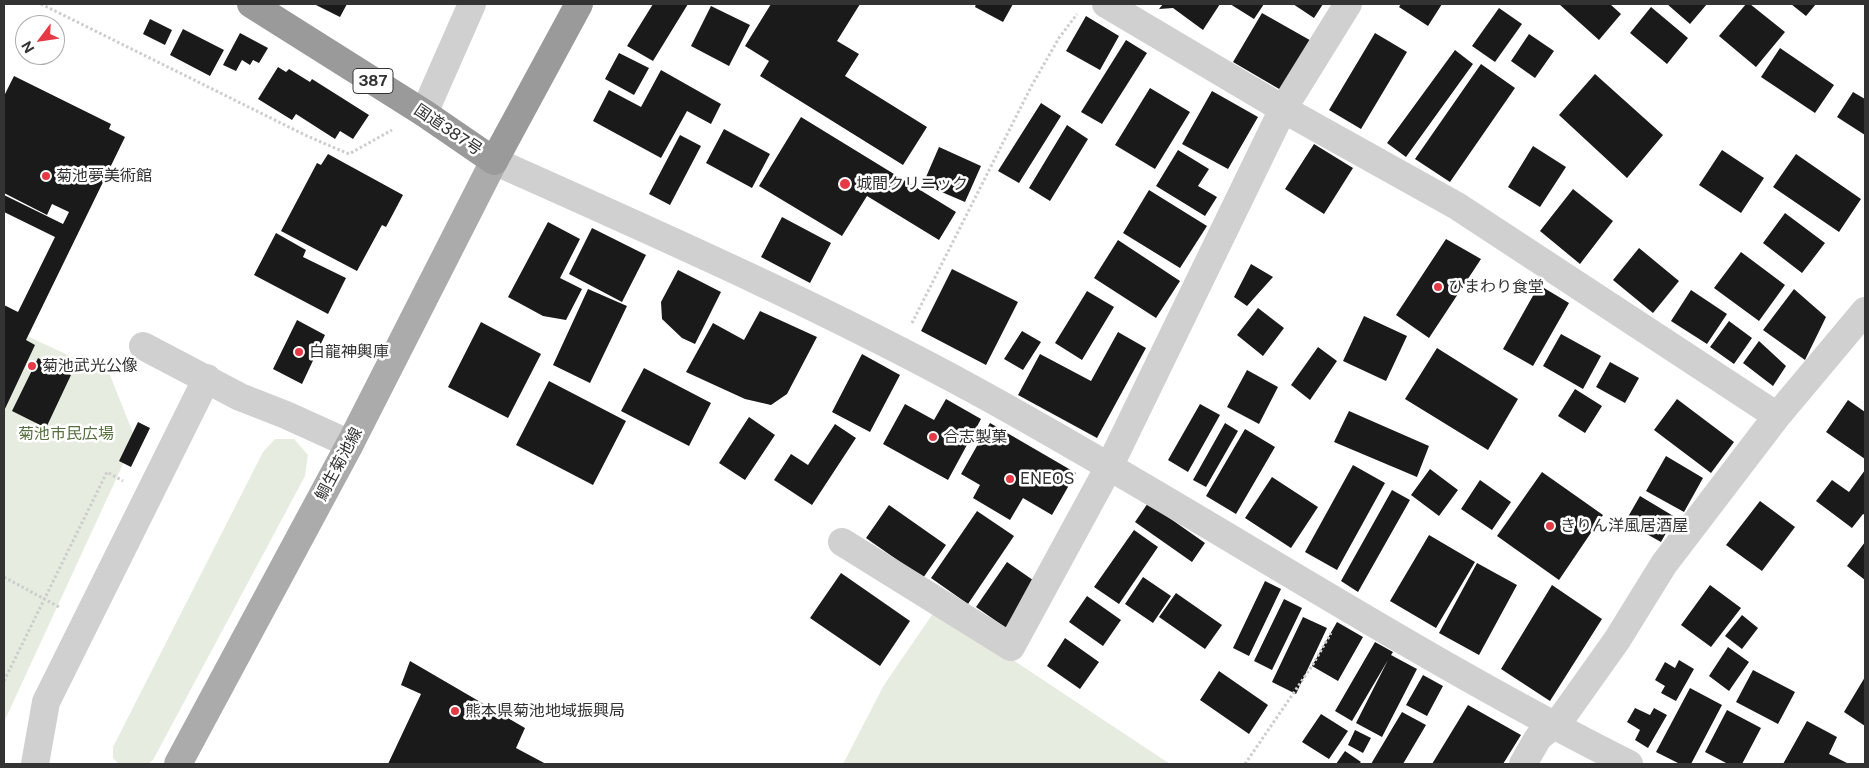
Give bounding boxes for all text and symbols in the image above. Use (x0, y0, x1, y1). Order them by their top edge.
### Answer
north arrow (15, 15, 65, 65)
text: N (18, 38, 38, 56)
road number: 387 (353, 68, 393, 94)
street label: 国道387号 (410, 100, 486, 160)
place label: 菊池夢美術館 (56, 166, 152, 186)
marker: 菊池夢美術館 (40, 170, 52, 182)
place label: 城間クリニック (856, 174, 968, 194)
marker: 城間クリニック (838, 177, 852, 191)
place label: ひまわり食堂 (1448, 277, 1544, 297)
marker: ひまわり食堂 (1432, 281, 1444, 293)
place label: 白龍神輿庫 (309, 342, 389, 362)
marker: 白龍神輿庫 (293, 346, 305, 358)
place label: 菊池武光公像 (42, 356, 138, 376)
marker: 菊池武光公像 (26, 360, 38, 372)
park label: 菊池市民広場 (18, 424, 114, 444)
street label: 鯛生菊池線 (312, 424, 366, 504)
place label: 合志製菓 (943, 427, 1007, 447)
marker: 合志製菓 (927, 431, 939, 443)
place label: ENEOS (1020, 469, 1074, 489)
marker: ENEOS (1004, 473, 1016, 485)
place label: きりん洋風居酒屋 (1560, 516, 1688, 536)
marker: きりん洋風居酒屋 (1544, 520, 1556, 532)
place label: 熊本県菊池地域振興局 (465, 701, 625, 721)
marker: 熊本県菊池地域振興局 (449, 705, 461, 717)

